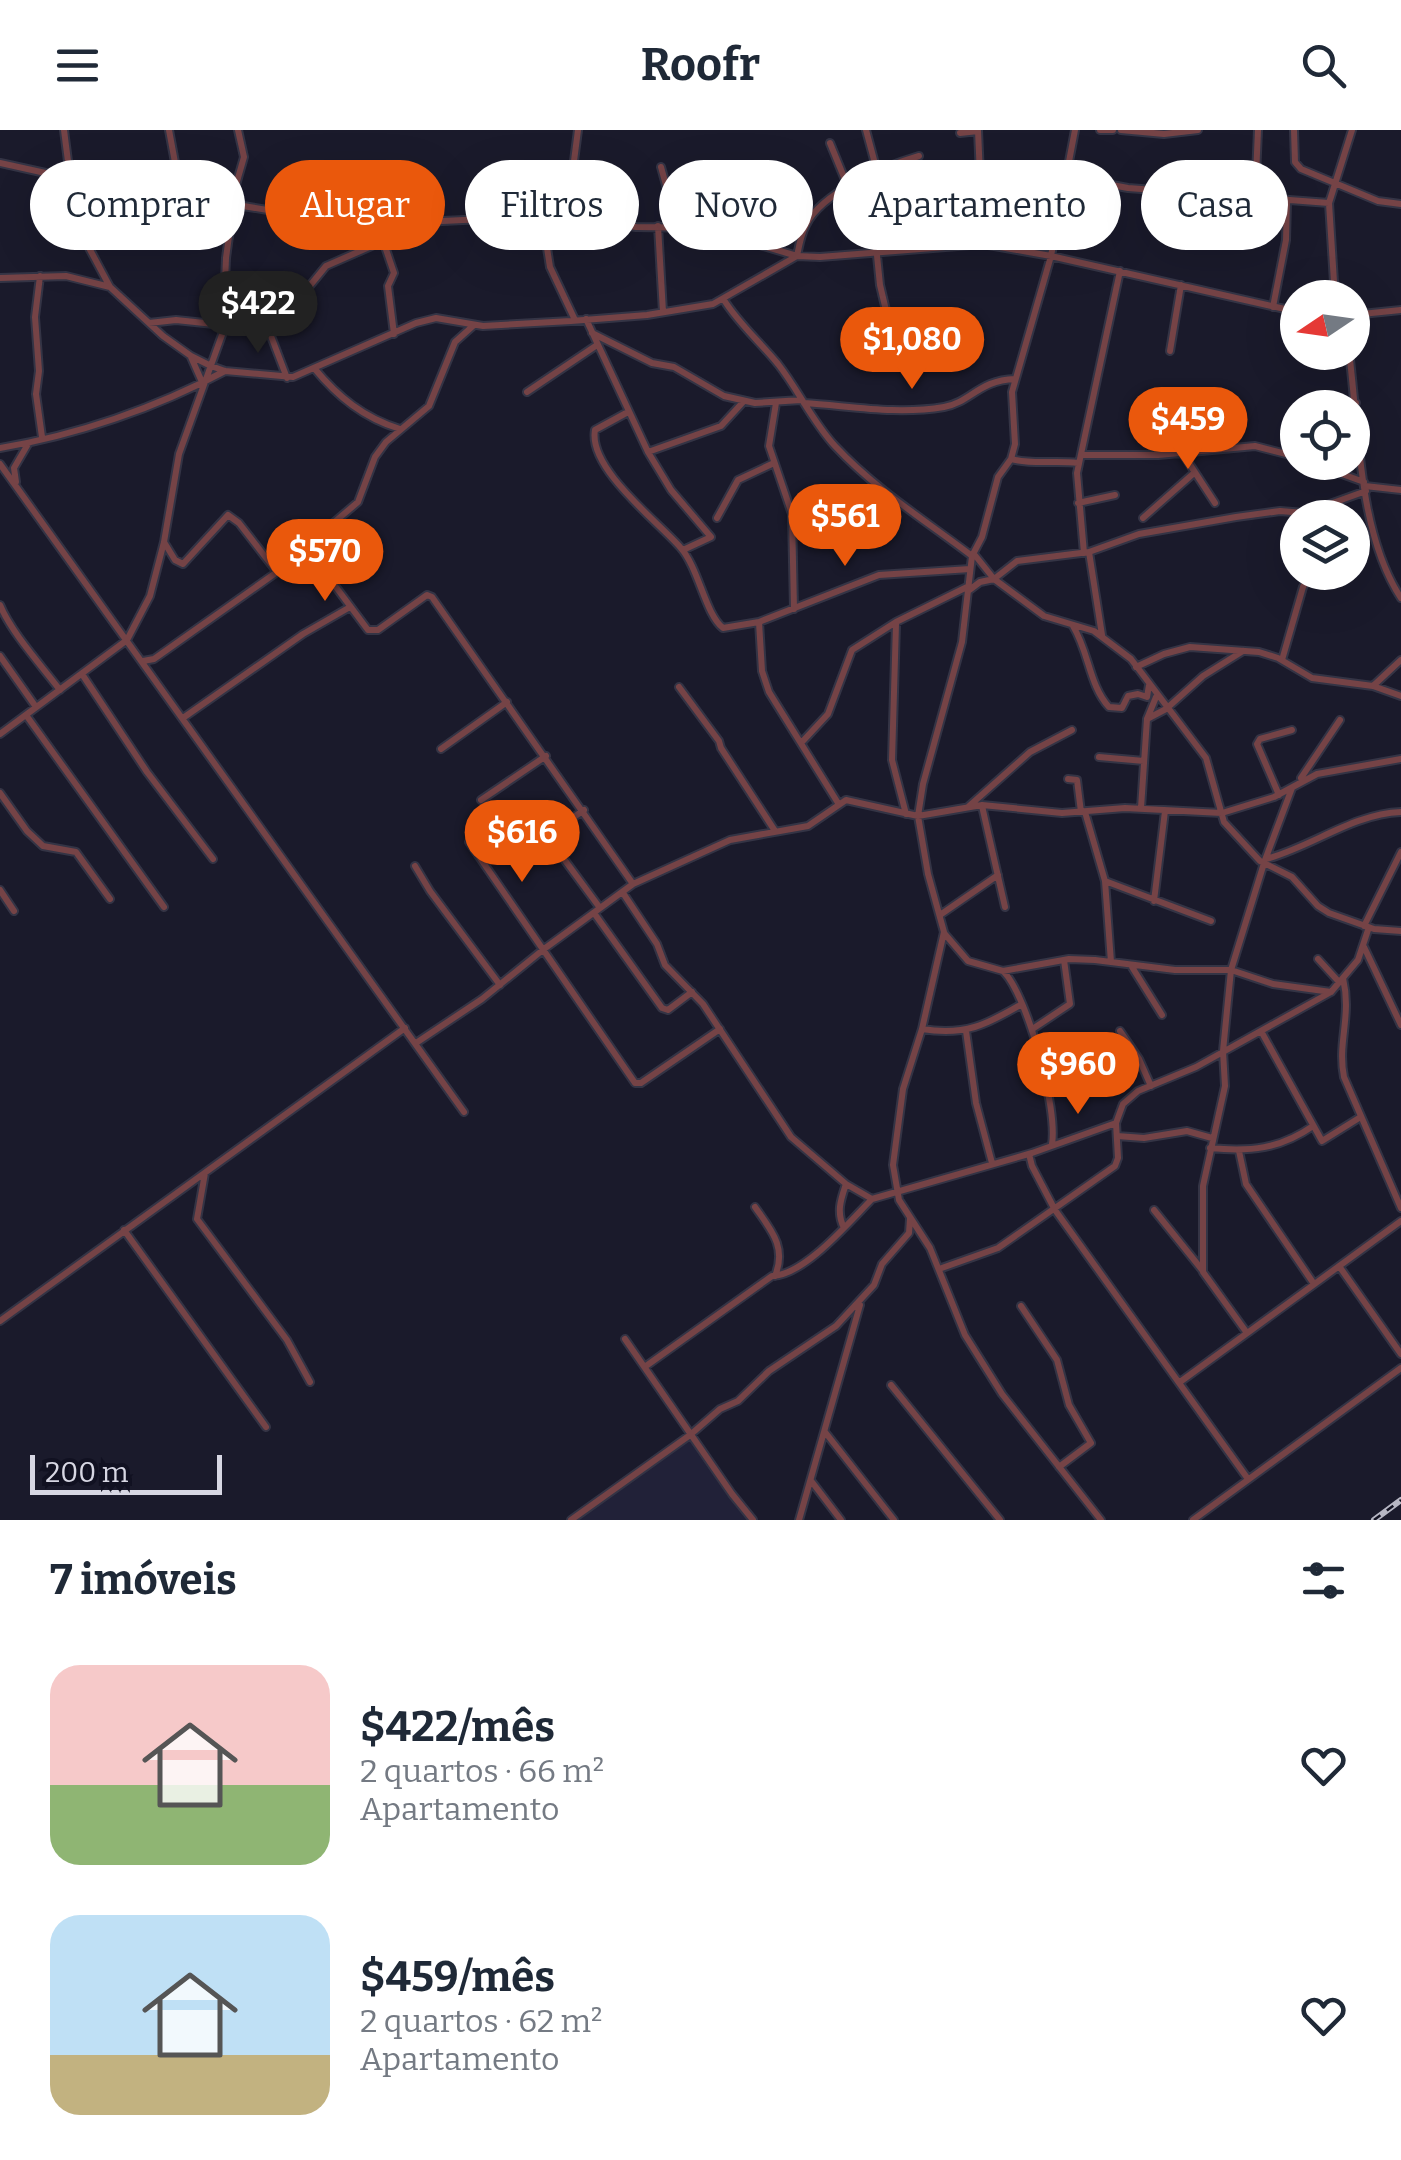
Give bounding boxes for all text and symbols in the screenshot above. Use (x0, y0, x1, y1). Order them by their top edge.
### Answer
icon: menu (50, 38, 105, 93)
text: Roofr (641, 38, 760, 92)
icon: search (1296, 38, 1351, 93)
chip: Comprar (30, 160, 245, 250)
chip: Alugar (265, 160, 445, 250)
chip: Filtros (465, 160, 639, 250)
chip: Novo (659, 160, 813, 250)
chip: Apartamento (833, 160, 1121, 250)
chip: Casa (1141, 160, 1288, 250)
pin: $422 (199, 271, 317, 356)
north arrow (1280, 280, 1370, 370)
map controls (1280, 280, 1370, 590)
text: $422 (221, 284, 295, 322)
pin: $1,080 (831, 307, 993, 392)
text: $1,080 (862, 320, 962, 358)
pin: $459 (1129, 387, 1247, 472)
button: locate (1280, 390, 1370, 480)
text: $459 (1150, 400, 1226, 438)
pin: $561 (786, 484, 904, 569)
text: $561 (810, 497, 880, 535)
button: layers (1280, 500, 1370, 590)
pin: $570 (266, 519, 384, 604)
text: $570 (288, 532, 362, 570)
pin: $616 (463, 800, 581, 885)
text: $616 (487, 813, 557, 851)
pin: $960 (1019, 1032, 1137, 1117)
text: $960 (1039, 1045, 1117, 1083)
scale bar (30, 1450, 222, 1494)
text: 200 m (45, 1456, 128, 1489)
icon: filters (1296, 1553, 1351, 1608)
text: 7 imóveis (50, 1555, 237, 1605)
text: $422/mês (360, 1702, 555, 1752)
icon: home (130, 1705, 250, 1825)
icon: heart (1296, 1738, 1351, 1793)
text: 2 quartos · 66 m² (360, 1752, 604, 1790)
text: Apartamento (360, 1790, 559, 1828)
text: $459/mês (360, 1952, 555, 2002)
icon: home (130, 1955, 250, 2075)
icon: heart (1296, 1988, 1351, 2043)
text: 2 quartos · 62 m² (360, 2002, 602, 2040)
text: Apartamento (360, 2040, 559, 2078)

